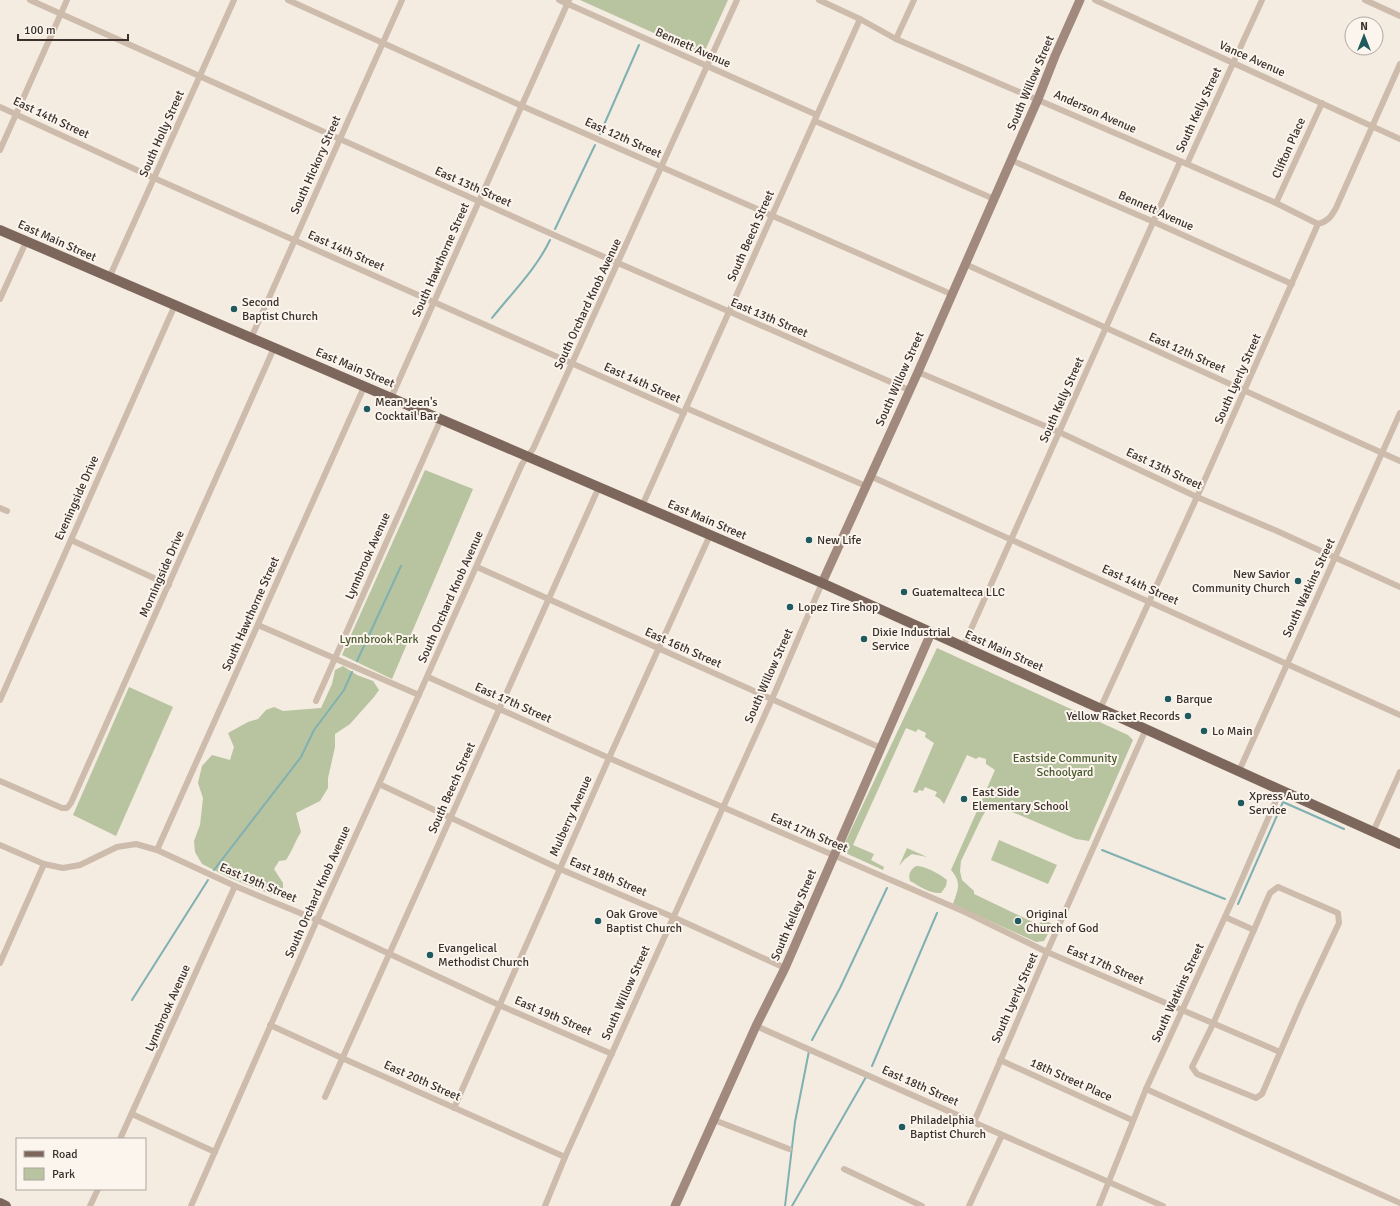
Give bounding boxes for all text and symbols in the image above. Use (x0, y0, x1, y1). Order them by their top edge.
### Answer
scale bar (18, 16, 128, 42)
north arrow (1344, 16, 1384, 56)
text: N (1360, 20, 1368, 33)
text: 100 m (24, 23, 56, 38)
street label: Bennett Avenue (653, 25, 733, 71)
street label: South Willow Street (1004, 33, 1058, 133)
street label: Vance Avenue (1217, 38, 1287, 80)
street label: South Kelly Street (1173, 65, 1225, 155)
street label: Anderson Avenue (1051, 87, 1139, 137)
street label: South Holly Street (136, 88, 188, 180)
street label: East 14th Street (10, 94, 92, 142)
street label: South Hickory Street (288, 113, 344, 217)
street label: East 12th Street (582, 114, 664, 162)
street label: Clifton Place (1269, 115, 1309, 181)
street label: East 13th Street (432, 163, 514, 211)
street label: South Beech Street (724, 188, 778, 284)
street label: Bennett Avenue (1116, 188, 1196, 234)
street label: South Hawthorne Street (409, 201, 473, 319)
street label: East Main Street (15, 217, 99, 265)
street label: East 14th Street (305, 227, 387, 275)
street label: South Orchard Knob Avenue (551, 236, 625, 372)
place label: Second Baptist Church (242, 295, 318, 324)
street label: East 13th Street (728, 295, 810, 341)
marker: Second Baptist Church (229, 304, 239, 314)
street label: South Willow Street (872, 329, 928, 429)
street label: East 12th Street (1146, 329, 1228, 377)
street label: South Lyerly Street (1211, 331, 1265, 427)
street label: East Main Street (313, 345, 397, 391)
street label: South Kelly Street (1036, 355, 1088, 445)
street label: East 14th Street (601, 359, 683, 407)
place label: Mean Jeen's Cocktail Bar (375, 395, 438, 424)
marker: Mean Jeen's Cocktail Bar (362, 404, 372, 414)
street label: East 13th Street (1123, 445, 1205, 493)
street label: Eveningside Drive (52, 453, 102, 543)
street label: East Main Street (665, 497, 749, 543)
street label: Lynnbrook Avenue (342, 510, 394, 602)
street label: Morningside Drive (136, 528, 188, 620)
street label: South Orchard Knob Avenue (415, 529, 487, 665)
place label: New Life (817, 533, 861, 548)
marker: New Life (804, 535, 814, 545)
street label: South Watkins Street (1279, 536, 1339, 640)
street label: South Hawthorne Street (219, 555, 283, 673)
street label: East 14th Street (1099, 561, 1181, 609)
place label: New Savior Community Church (1192, 567, 1291, 596)
marker: New Savior Community Church (1293, 576, 1303, 586)
place label: Guatemalteca LLC (912, 585, 1005, 600)
marker: Guatemalteca LLC (899, 587, 909, 597)
place label: Lopez Tire Shop (798, 600, 878, 615)
marker: Lopez Tire Shop (785, 602, 795, 612)
street label: East 16th Street (642, 624, 724, 672)
place label: Dixie Industrial Service (872, 625, 951, 654)
street label: South Willow Street (741, 626, 797, 726)
street label: East Main Street (962, 627, 1046, 675)
park label: Lynnbrook Park (339, 632, 419, 647)
marker: Dixie Industrial Service (859, 634, 869, 644)
street label: East 17th Street (472, 679, 554, 727)
place label: Barque (1176, 692, 1213, 707)
marker: Barque (1163, 694, 1173, 704)
place label: Yellow Racket Records (1066, 709, 1180, 724)
marker: Yellow Racket Records (1183, 711, 1193, 721)
place label: Lo Main (1212, 724, 1252, 739)
marker: Lo Main (1199, 726, 1209, 736)
street label: South Beech Street (425, 740, 479, 836)
park label: Eastside Community Schoolyard (1013, 751, 1118, 780)
street label: Mulberry Avenue (546, 773, 596, 859)
place label: East Side Elementary School (972, 785, 1069, 814)
place label: Xpress Auto Service (1249, 789, 1310, 818)
marker: East Side Elementary School (959, 794, 969, 804)
marker: Xpress Auto Service (1236, 798, 1246, 808)
street label: East 17th Street (768, 810, 850, 856)
street label: South Orchard Knob Avenue (282, 824, 354, 960)
street label: East 18th Street (567, 854, 649, 900)
street label: East 19th Street (217, 860, 299, 906)
street label: South Kelley Street (768, 867, 820, 963)
place label: Oak Grove Baptist Church (606, 907, 682, 936)
place label: Original Church of God (1026, 907, 1099, 936)
marker: Oak Grove Baptist Church (593, 916, 603, 926)
marker: Original Church of God (1013, 916, 1023, 926)
place label: Evangelical Methodist Church (438, 941, 529, 970)
street label: South Watkins Street (1148, 941, 1208, 1045)
street label: East 17th Street (1064, 942, 1146, 988)
street label: South Willow Street (598, 943, 654, 1043)
marker: Evangelical Methodist Church (425, 950, 435, 960)
street label: South Lyerly Street (988, 950, 1042, 1046)
street label: Lynnbrook Avenue (142, 962, 194, 1054)
street label: East 19th Street (512, 993, 594, 1039)
street label: 18th Street Place (1028, 1055, 1114, 1105)
street label: East 20th Street (381, 1057, 463, 1105)
street label: East 18th Street (879, 1062, 961, 1110)
place label: Philadelphia Baptist Church (910, 1113, 986, 1142)
marker: Philadelphia Baptist Church (897, 1122, 907, 1132)
legend (16, 1138, 146, 1190)
text: Road (52, 1147, 78, 1162)
text: Park (52, 1167, 75, 1182)

